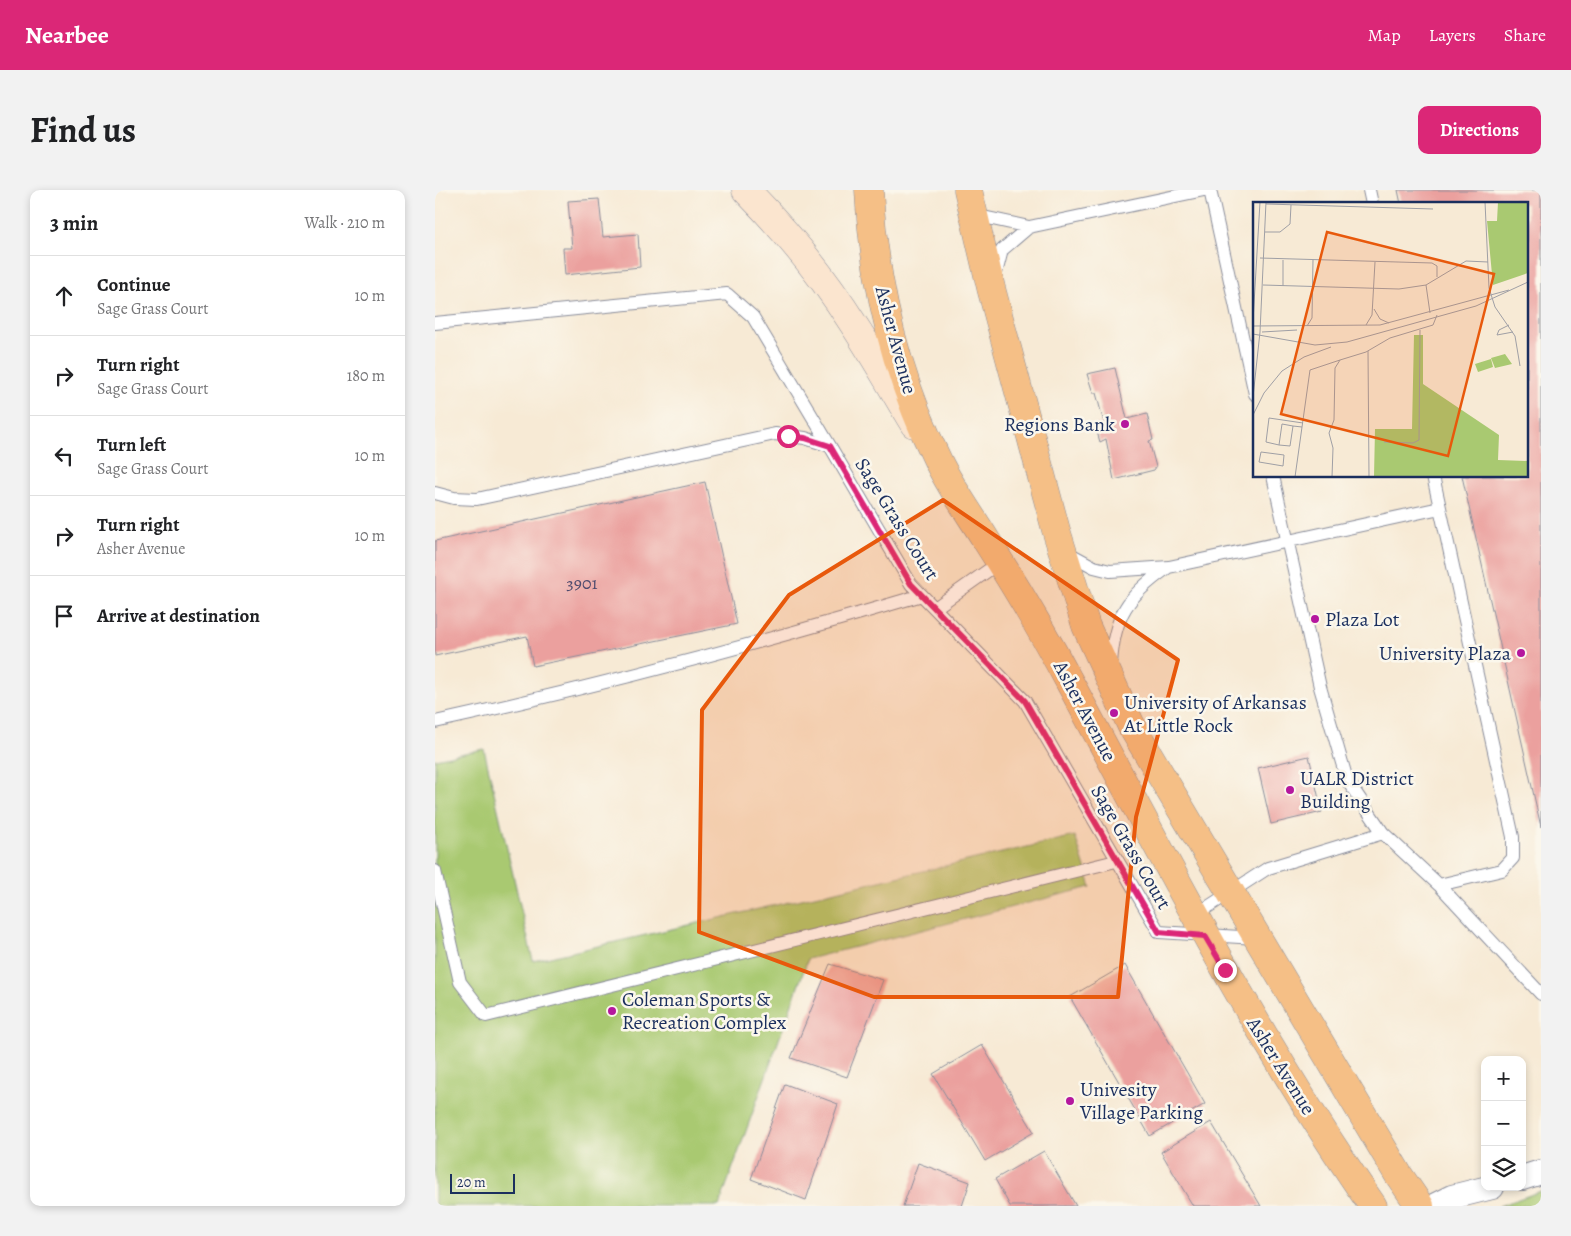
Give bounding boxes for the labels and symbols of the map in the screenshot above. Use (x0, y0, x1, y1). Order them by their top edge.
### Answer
inset map (1253, 202, 1529, 478)
street label: Asher Avenue (868, 282, 923, 397)
place label: Regions Bank (1004, 411, 1115, 438)
marker: Regions Bank (1119, 418, 1131, 430)
route start (777, 425, 800, 448)
street label: Sage Grass Court (849, 453, 946, 586)
house number: 3901 (566, 571, 598, 595)
place label: Plaza Lot (1325, 606, 1400, 633)
marker: Plaza Lot (1309, 613, 1321, 625)
place label: University Plaza (1379, 640, 1512, 667)
marker: University Plaza (1515, 647, 1527, 659)
street label: Asher Avenue (1047, 655, 1123, 766)
place label: University of Arkansas At Little Rock (1123, 689, 1307, 739)
marker: University of Arkansas At Little Rock (1108, 707, 1120, 719)
place label: UALR District Building (1300, 765, 1414, 815)
street label: Sage Grass Court (1084, 780, 1178, 914)
marker: UALR District Building (1284, 784, 1296, 796)
route end (1214, 959, 1237, 982)
place label: Coleman Sports & Recreation Complex (622, 986, 787, 1036)
marker: Coleman Sports & Recreation Complex (606, 1005, 618, 1017)
street label: Asher Avenue (1240, 1011, 1322, 1120)
place label: Univesity Village Parking (1079, 1076, 1203, 1126)
marker: Univesity Village Parking (1064, 1095, 1076, 1107)
scale bar (450, 1171, 515, 1194)

